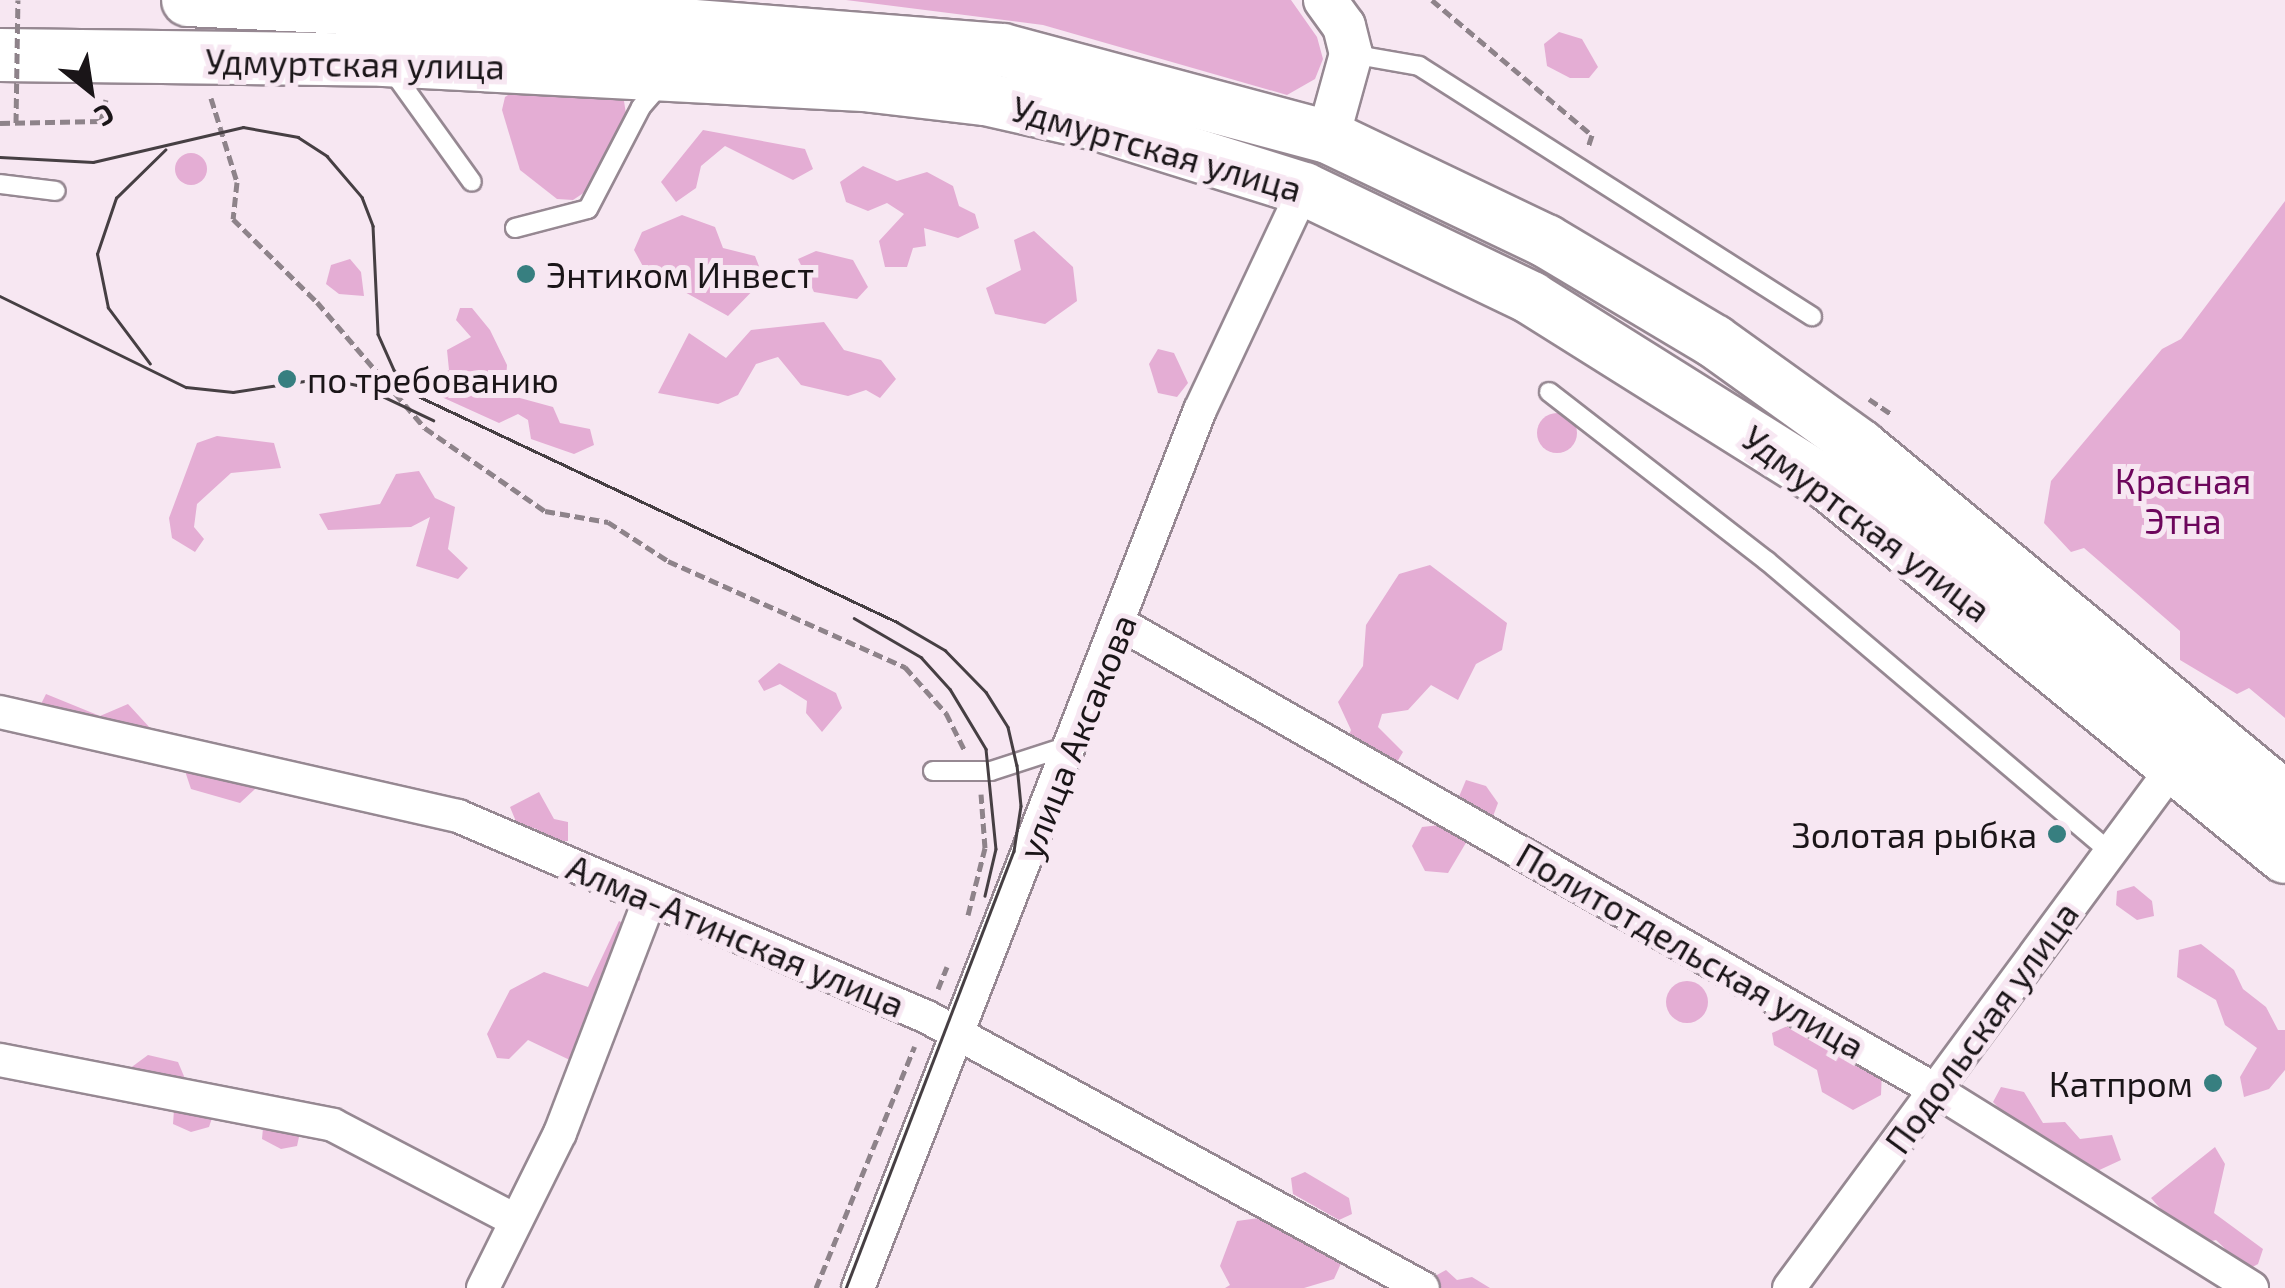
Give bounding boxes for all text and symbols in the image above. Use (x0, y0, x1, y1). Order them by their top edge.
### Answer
street label: Удмуртская улица (205, 39, 505, 87)
north arrow (40, 40, 140, 140)
street label: Удмуртская улица (1007, 87, 1307, 209)
text: С (89, 97, 121, 135)
place label: Энтиком Инвест (546, 253, 814, 295)
marker: Энтиком Инвест (515, 263, 537, 285)
place label: по требованию (307, 358, 559, 400)
marker: по требованию (276, 368, 298, 390)
street label: Удмуртская улица (1735, 416, 1999, 630)
park label: Красная Этна (2115, 459, 2251, 541)
street label: улица Аксакова (1008, 608, 1144, 864)
place label: Золотая рыбка (1792, 813, 2037, 855)
marker: Золотая рыбка (2046, 823, 2068, 845)
street label: Политотдельская улица (1510, 833, 1872, 1067)
street label: Алма-Атинская улица (561, 845, 911, 1025)
street label: Подольская улица (1876, 893, 2086, 1161)
place label: Катпром (2049, 1062, 2193, 1104)
marker: Катпром (2202, 1072, 2224, 1094)

